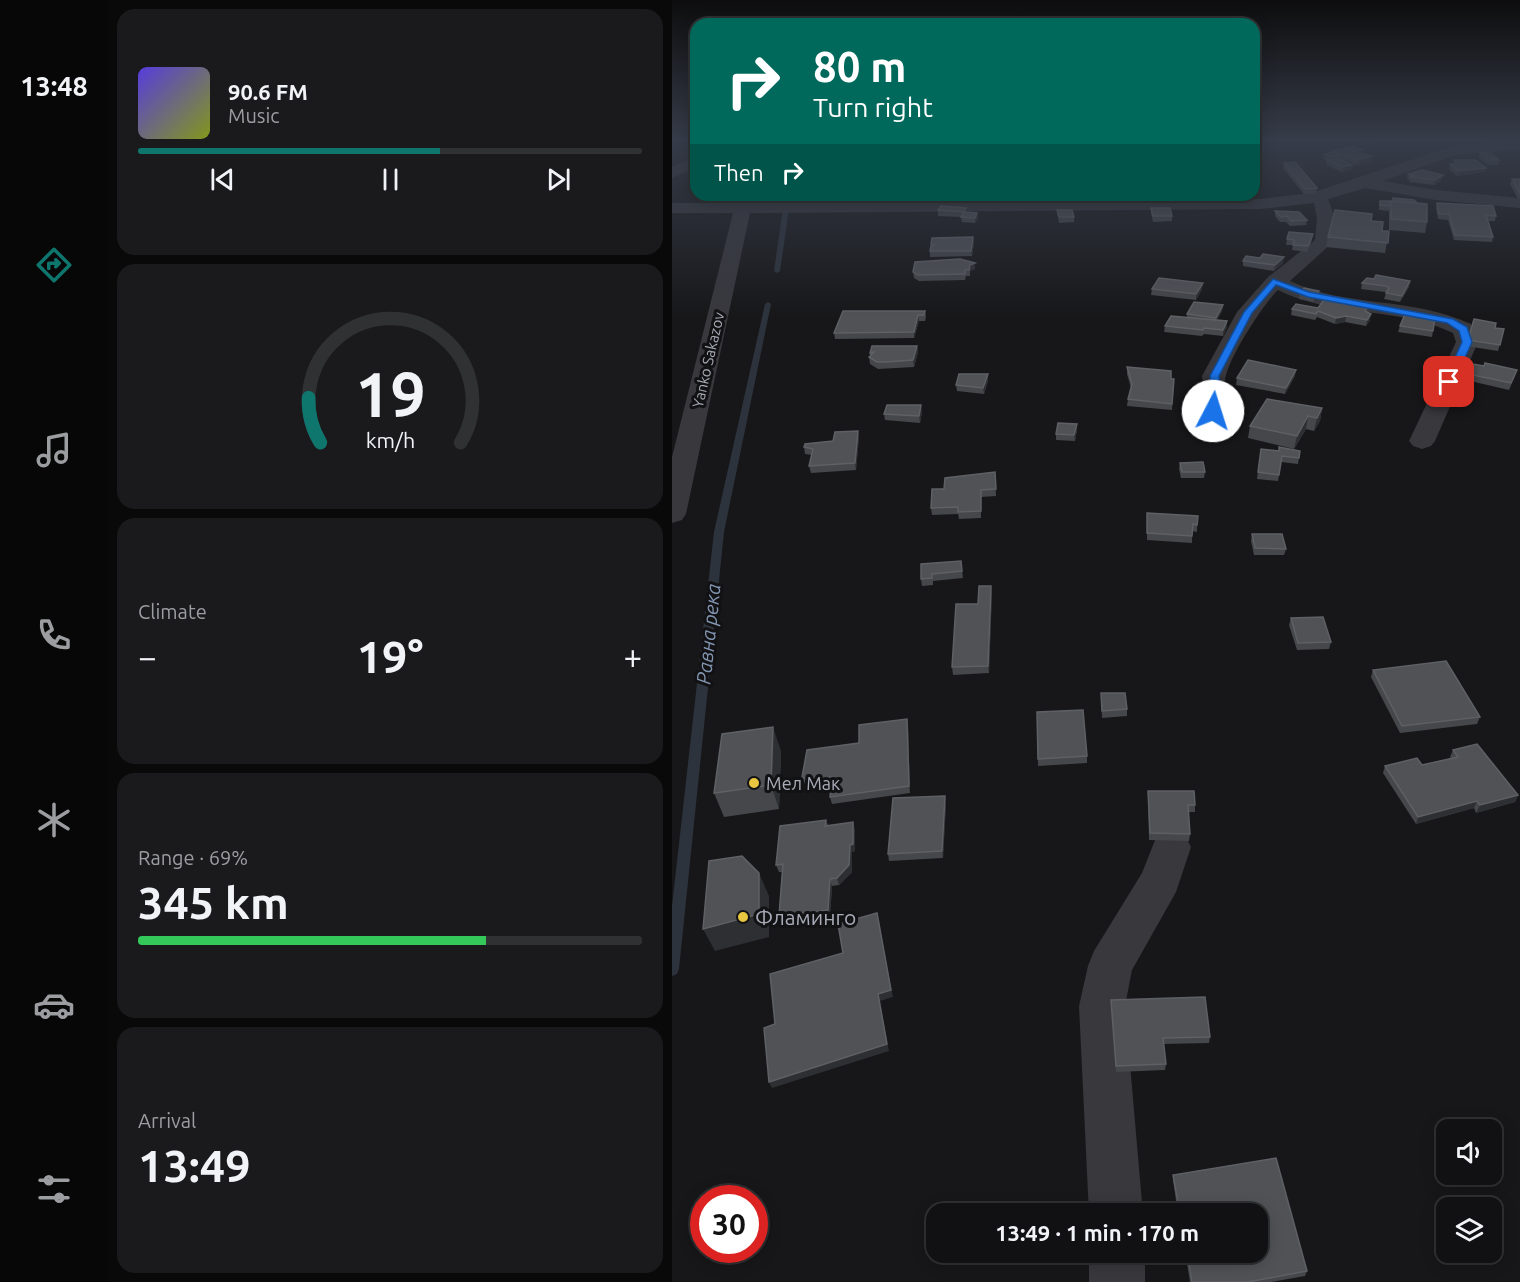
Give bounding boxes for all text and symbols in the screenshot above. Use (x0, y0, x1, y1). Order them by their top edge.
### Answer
icon: right (714, 42, 792, 120)
text: 80 m (813, 43, 907, 90)
text: 13:48 (20, 71, 88, 101)
text: 90.6 FM (228, 79, 308, 104)
text: Turn right (813, 92, 933, 122)
text: Music (228, 104, 280, 127)
icon: right (776, 156, 809, 189)
text: Then (714, 160, 764, 185)
icon: previous (206, 163, 239, 196)
icon: pause (374, 163, 407, 196)
icon: next (542, 163, 575, 196)
icon: directions (33, 244, 75, 286)
street label: Yanko Sakazov (689, 310, 727, 409)
pin (1423, 356, 1474, 407)
text: 19 (355, 360, 425, 430)
icon: arrive (1432, 365, 1465, 398)
position arrow (1181, 379, 1245, 443)
icon: music (33, 429, 75, 471)
text: km/h (365, 429, 415, 453)
water label: Равна река (691, 582, 725, 685)
text: Climate (138, 600, 207, 623)
icon: phone (33, 614, 75, 656)
text: 19° (357, 631, 423, 682)
text: − (138, 638, 157, 675)
text: + (623, 638, 642, 675)
place label: Мел Мак (766, 773, 840, 793)
marker: Мел Мак (747, 776, 761, 790)
icon: climate (33, 799, 75, 841)
text: Range · 69% (138, 846, 248, 869)
text: 345 km (138, 877, 289, 928)
place label: Фламинго (755, 905, 856, 929)
marker: Фламинго (736, 910, 750, 924)
icon: car (33, 984, 75, 1026)
text: Arrival (138, 1109, 196, 1132)
map controls (1436, 1119, 1502, 1263)
button: sound (1436, 1119, 1502, 1185)
text: 13:49 (138, 1140, 251, 1191)
icon: filters (33, 1168, 75, 1210)
speed limit sign: 30 (690, 1185, 768, 1263)
button: layers (1436, 1197, 1502, 1263)
text: 13:49 · 1 min · 170 m (995, 1220, 1199, 1245)

